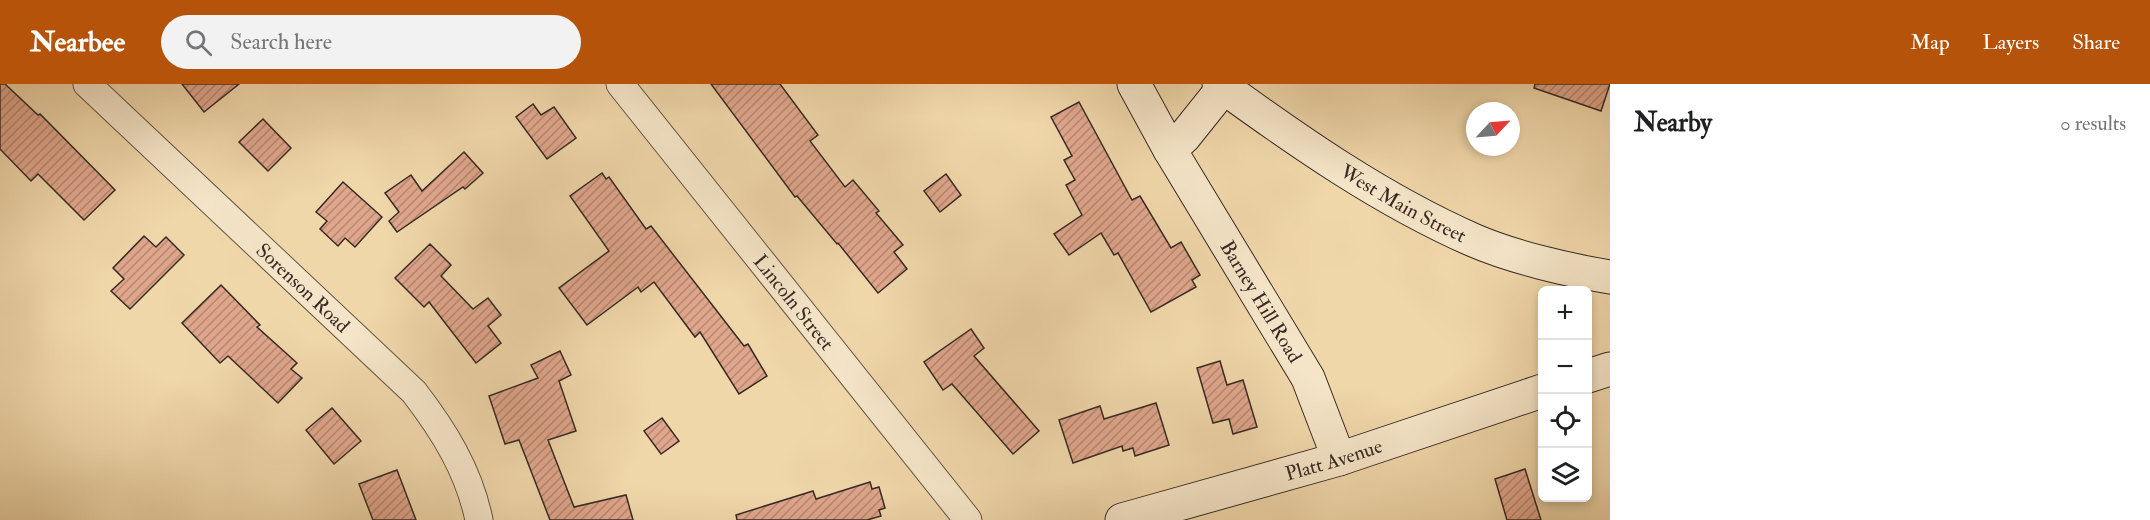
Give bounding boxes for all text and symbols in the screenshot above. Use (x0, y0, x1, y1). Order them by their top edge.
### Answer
search box (161, 15, 581, 69)
text: Nearbee (30, 25, 125, 60)
icon: search (182, 26, 215, 59)
text: Search here (230, 28, 332, 56)
text: Map (1910, 29, 1950, 56)
text: Layers (1983, 29, 2039, 56)
text: Share (2072, 29, 2120, 56)
north arrow (1466, 102, 1520, 156)
text: Nearby (1634, 107, 1712, 139)
text: 0 results (2060, 111, 2126, 136)
street label: West Main Street (1335, 158, 1471, 248)
street label: Barney Hill Road (1215, 236, 1308, 367)
street label: Sorenson Road (251, 237, 355, 338)
street label: Lincoln Street (748, 249, 840, 355)
map controls (1538, 286, 1592, 502)
button: + (1538, 286, 1592, 340)
button: − (1538, 340, 1592, 394)
button: locate (1538, 394, 1592, 448)
street label: Platt Avenue (1282, 433, 1385, 486)
button: layers (1538, 448, 1592, 502)

